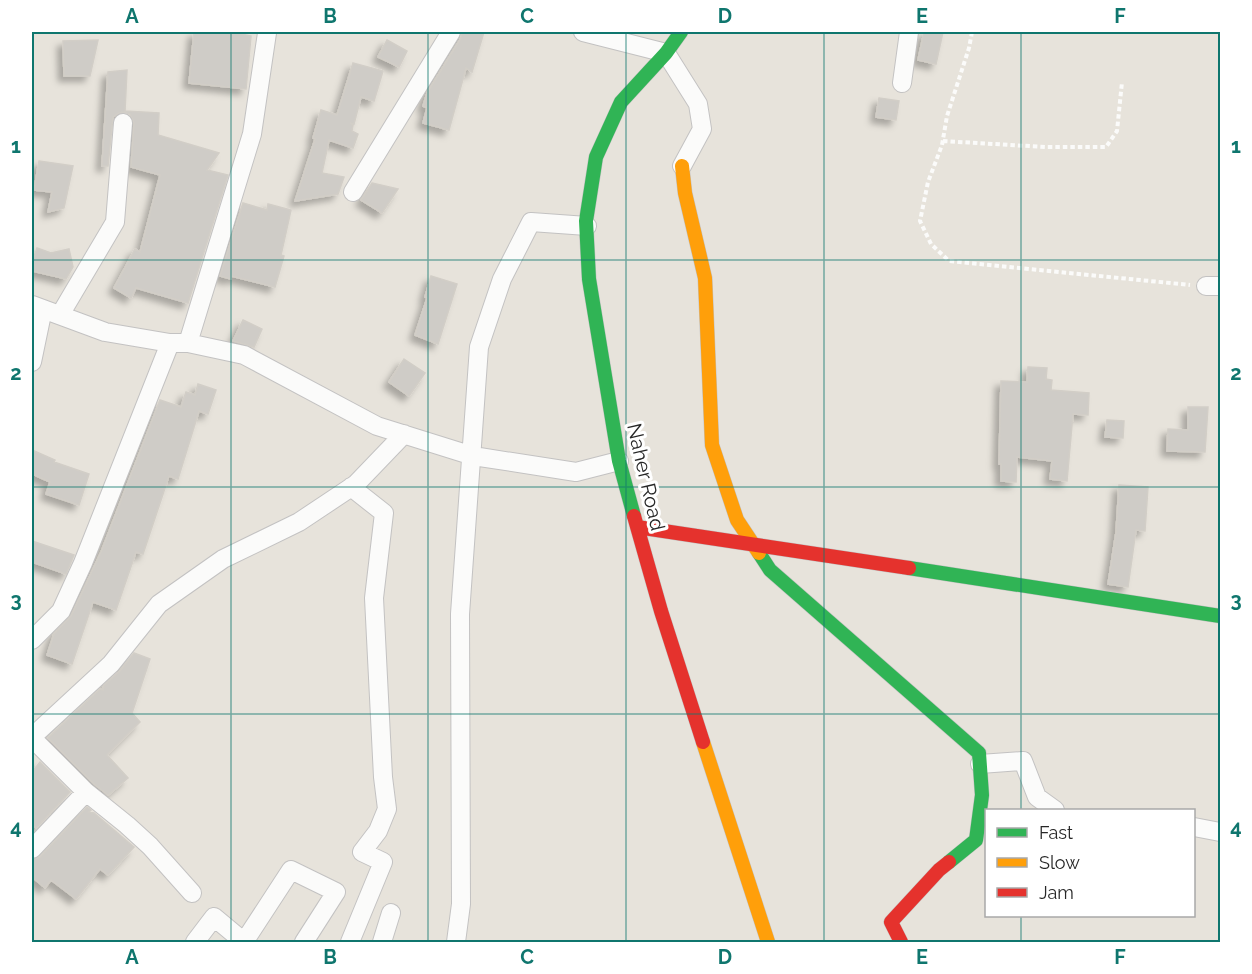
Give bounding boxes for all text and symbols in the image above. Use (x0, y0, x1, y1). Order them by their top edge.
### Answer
text: A (125, 4, 139, 28)
text: B (323, 4, 337, 28)
text: C (520, 4, 534, 28)
text: D (718, 4, 732, 28)
text: E (916, 4, 928, 28)
text: F (1114, 4, 1126, 28)
text: 1 (11, 134, 21, 158)
text: 1 (1231, 134, 1241, 158)
text: 2 (10, 361, 22, 385)
text: 2 (1230, 361, 1242, 385)
street label: Naher Road (622, 421, 670, 533)
text: 3 (10, 588, 22, 612)
text: 3 (1230, 588, 1242, 612)
legend (985, 809, 1195, 917)
text: 4 (10, 815, 22, 839)
text: 4 (1230, 815, 1242, 839)
text: Fast (1039, 822, 1073, 843)
text: Slow (1039, 852, 1080, 873)
text: Jam (1039, 882, 1074, 903)
text: A (125, 945, 139, 969)
text: B (323, 945, 337, 969)
text: C (520, 945, 534, 969)
text: D (718, 945, 732, 969)
text: E (916, 945, 928, 969)
text: F (1114, 945, 1126, 969)

